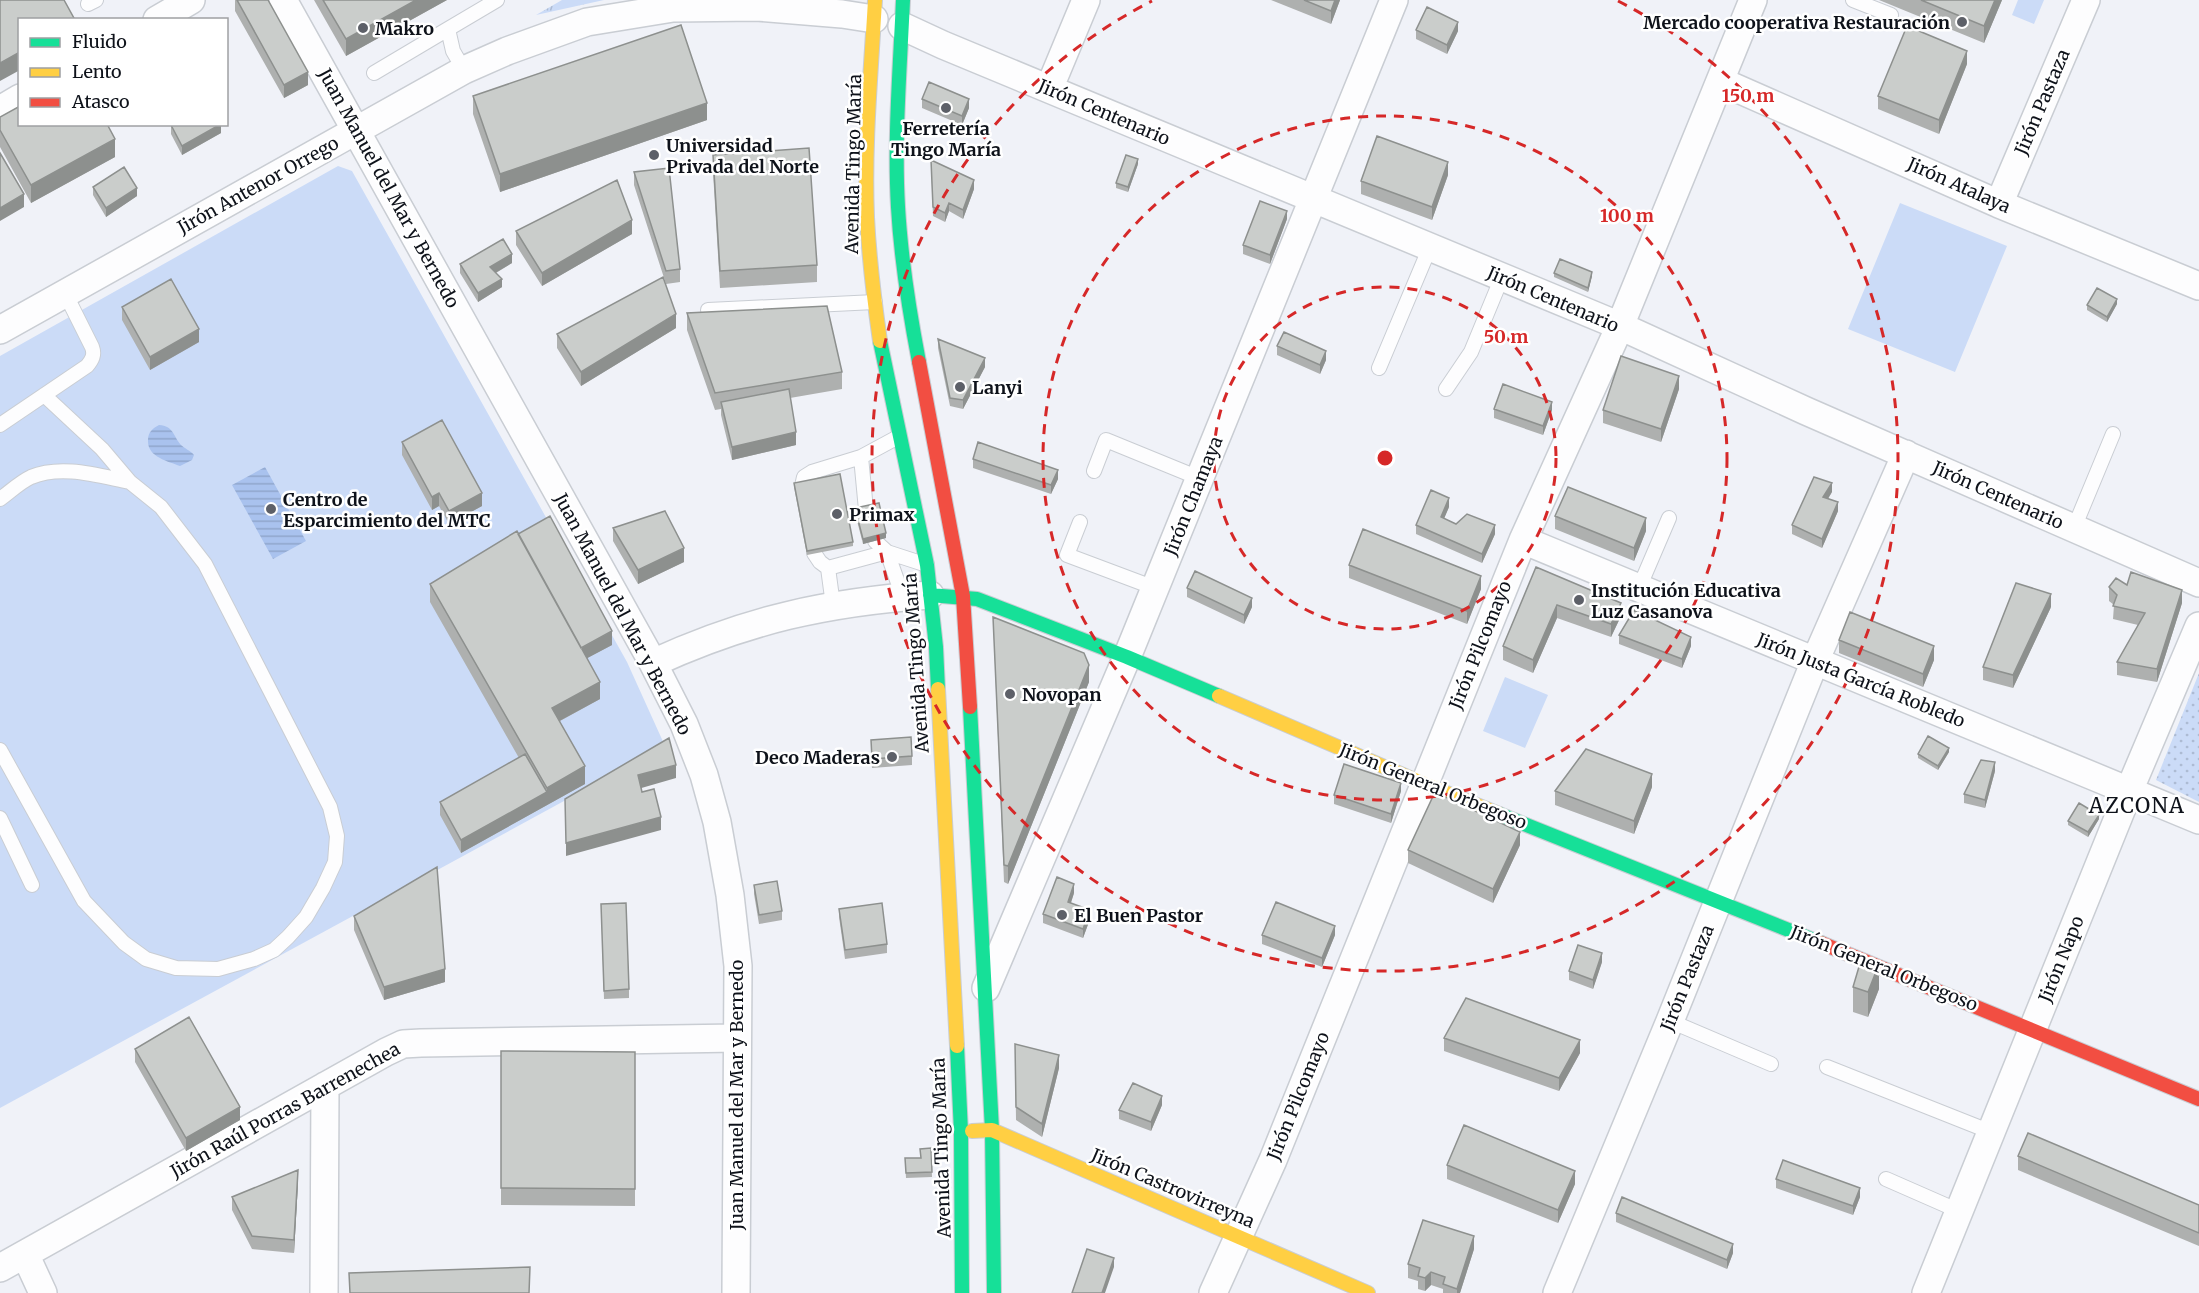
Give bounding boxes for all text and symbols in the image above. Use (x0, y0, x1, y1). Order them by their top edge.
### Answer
place label: Mercado cooperativa Restauración (1643, 11, 1950, 34)
marker: Mercado cooperativa Restauración (1955, 15, 1969, 29)
place label: Makro (375, 17, 434, 40)
legend (18, 18, 228, 126)
marker: Makro (356, 21, 370, 35)
text: Fluido (72, 30, 127, 53)
street label: Jirón Pastaza (2009, 45, 2075, 159)
text: Lento (72, 60, 122, 83)
street label: Juan Manuel del Mar y Bernedo (313, 63, 465, 312)
street label: Avenida Tingo María (840, 73, 866, 255)
street label: Jirón Centenario (1034, 73, 1173, 150)
text: 150 m (1722, 84, 1774, 107)
text: Atasco (71, 90, 130, 113)
marker: Ferretería Tingo María (939, 101, 953, 115)
place label: Ferretería Tingo María (891, 117, 1001, 161)
street label: Jirón Antenor Orrego (172, 131, 343, 239)
place label: Universidad Privada del Norte (666, 134, 819, 178)
marker: Universidad Privada del Norte (647, 148, 661, 162)
street label: Jirón Atalaya (1903, 152, 2014, 218)
text: 100 m (1600, 204, 1654, 227)
street label: Jirón Centenario (1483, 260, 1622, 337)
text: 50 m (1484, 325, 1528, 348)
place label: Lanyi (972, 376, 1023, 399)
marker: Lanyi (953, 380, 967, 394)
street label: Jirón Chamaya (1158, 433, 1228, 560)
centre of rings (1375, 448, 1395, 468)
street label: Jirón Centenario (1928, 455, 2067, 534)
place label: Centro de Esparcimiento del MTC (283, 488, 491, 532)
street label: Juan Manuel del Mar y Bernedo (549, 488, 697, 739)
marker: Centro de Esparcimiento del MTC (264, 502, 278, 516)
place label: Primax (849, 503, 915, 526)
marker: Primax (830, 507, 844, 521)
street label: Avenida Tingo María (898, 572, 934, 755)
street label: Jirón Pilcomayo (1443, 577, 1516, 714)
place label: Institución Educativa Luz Casanova (1591, 579, 1781, 623)
marker: Institución Educativa Luz Casanova (1572, 593, 1586, 607)
street label: Jirón Justa García Robledo (1753, 627, 1969, 732)
place label: Novopan (1022, 683, 1101, 706)
marker: Novopan (1003, 687, 1017, 701)
street label: Jirón General Orbegoso (1335, 737, 1530, 834)
place label: Deco Maderas (755, 746, 880, 769)
marker: Deco Maderas (885, 750, 899, 764)
district label: AZCONA (2088, 792, 2185, 819)
place label: El Buen Pastor (1074, 904, 1203, 927)
marker: El Buen Pastor (1055, 908, 1069, 922)
street label: Jirón Napo (2033, 912, 2089, 1007)
street label: Jirón General Orbegoso (1786, 919, 1981, 1016)
street label: Jirón Pastaza (1655, 921, 1719, 1036)
street label: Juan Manuel del Mar y Bernedo (725, 960, 748, 1231)
street label: Jirón Pilcomayo (1261, 1028, 1334, 1165)
street label: Jirón Raúl Porras Barrenechea (165, 1037, 404, 1183)
street label: Avenida Tingo María (926, 1057, 956, 1239)
street label: Jirón Castrovirreyna (1087, 1143, 1259, 1233)

